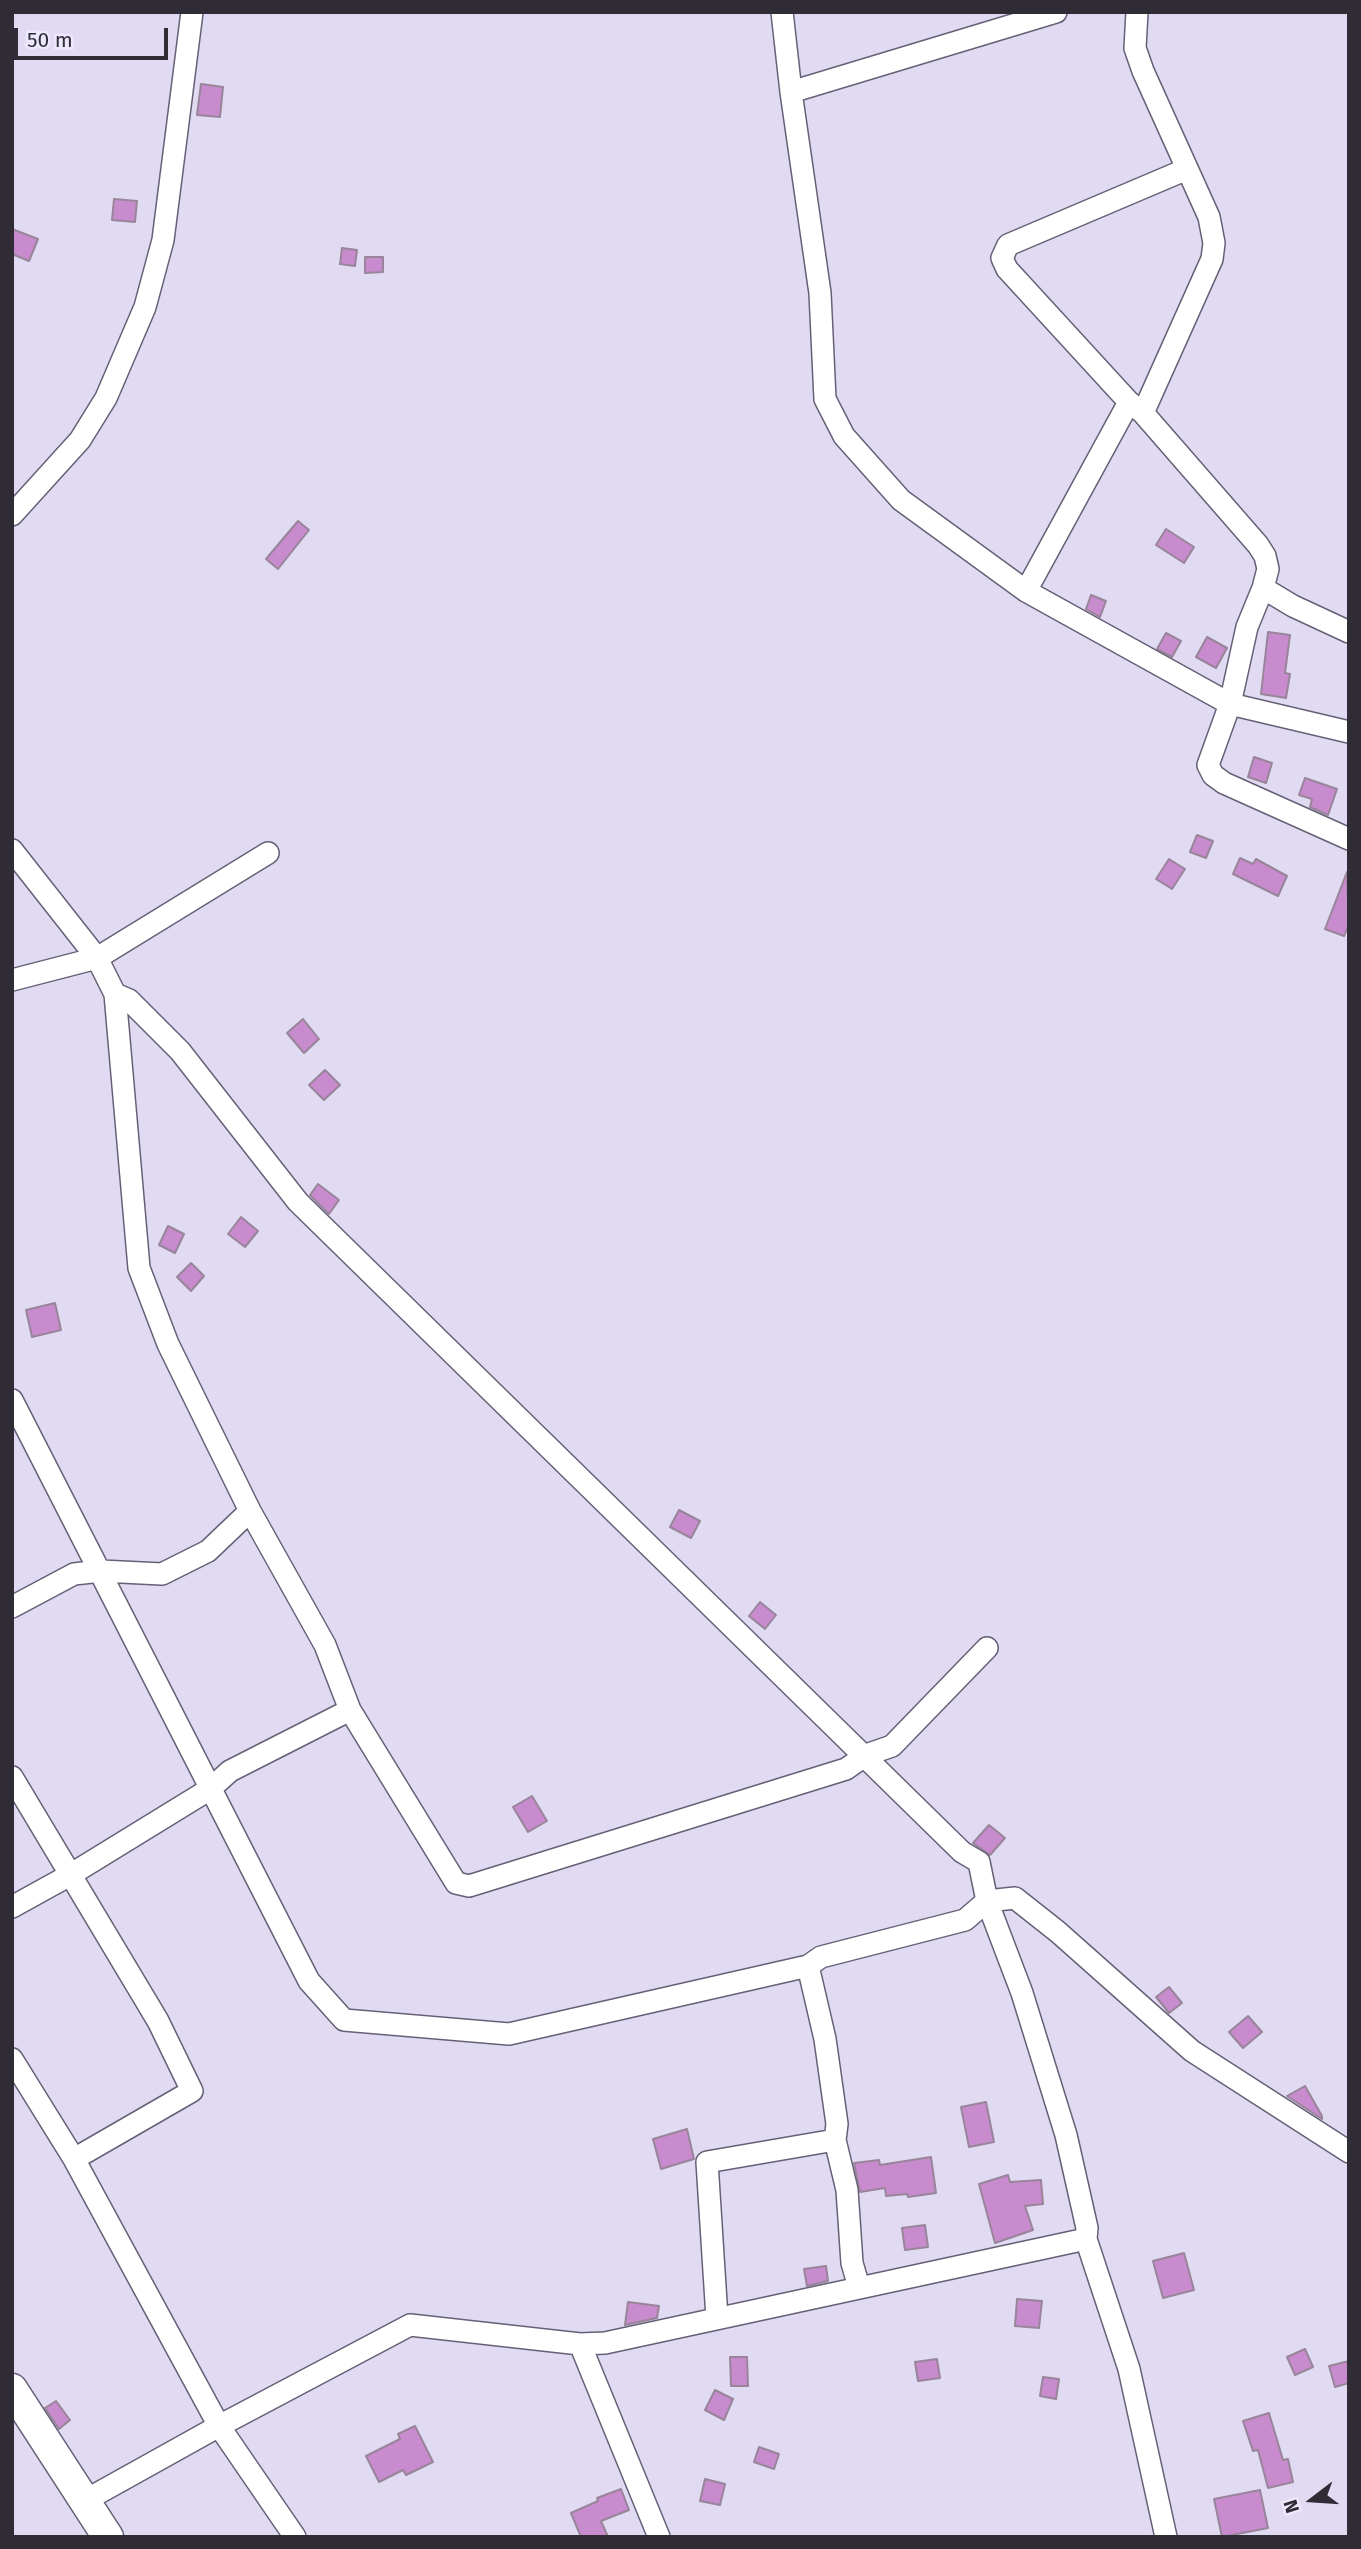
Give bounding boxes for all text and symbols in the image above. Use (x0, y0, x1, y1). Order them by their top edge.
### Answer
scale bar (18, 14, 172, 58)
text: 50 m (27, 27, 73, 53)
north arrow (1277, 2465, 1347, 2535)
text: N (1279, 2497, 1304, 2516)

